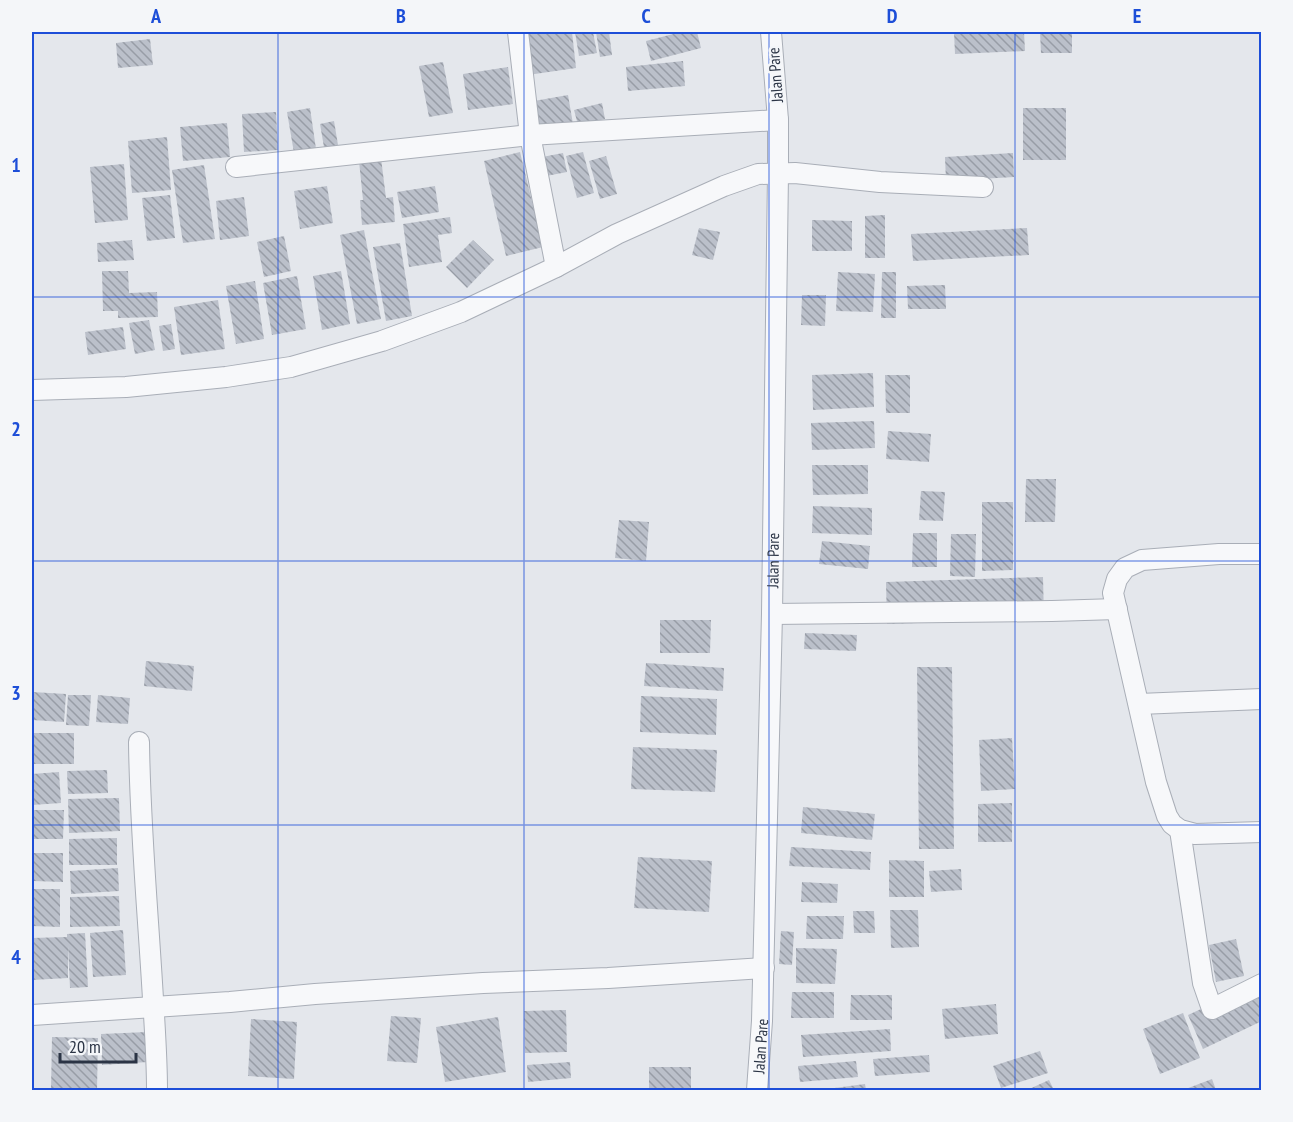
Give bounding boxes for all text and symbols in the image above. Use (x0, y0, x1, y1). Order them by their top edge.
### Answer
text: A (150, 3, 162, 29)
text: B (396, 3, 406, 29)
text: C (641, 3, 651, 29)
text: D (887, 3, 898, 29)
text: E (1133, 3, 1141, 29)
street label: Jalan Pare (763, 47, 787, 104)
text: 1 (11, 152, 21, 178)
text: 2 (11, 416, 21, 442)
street label: Jalan Pare (762, 533, 783, 589)
text: 3 (11, 680, 21, 706)
text: 4 (11, 944, 21, 970)
street label: Jalan Pare (748, 1018, 772, 1075)
scale bar (60, 1026, 136, 1064)
text: 20 m (69, 1035, 101, 1058)

